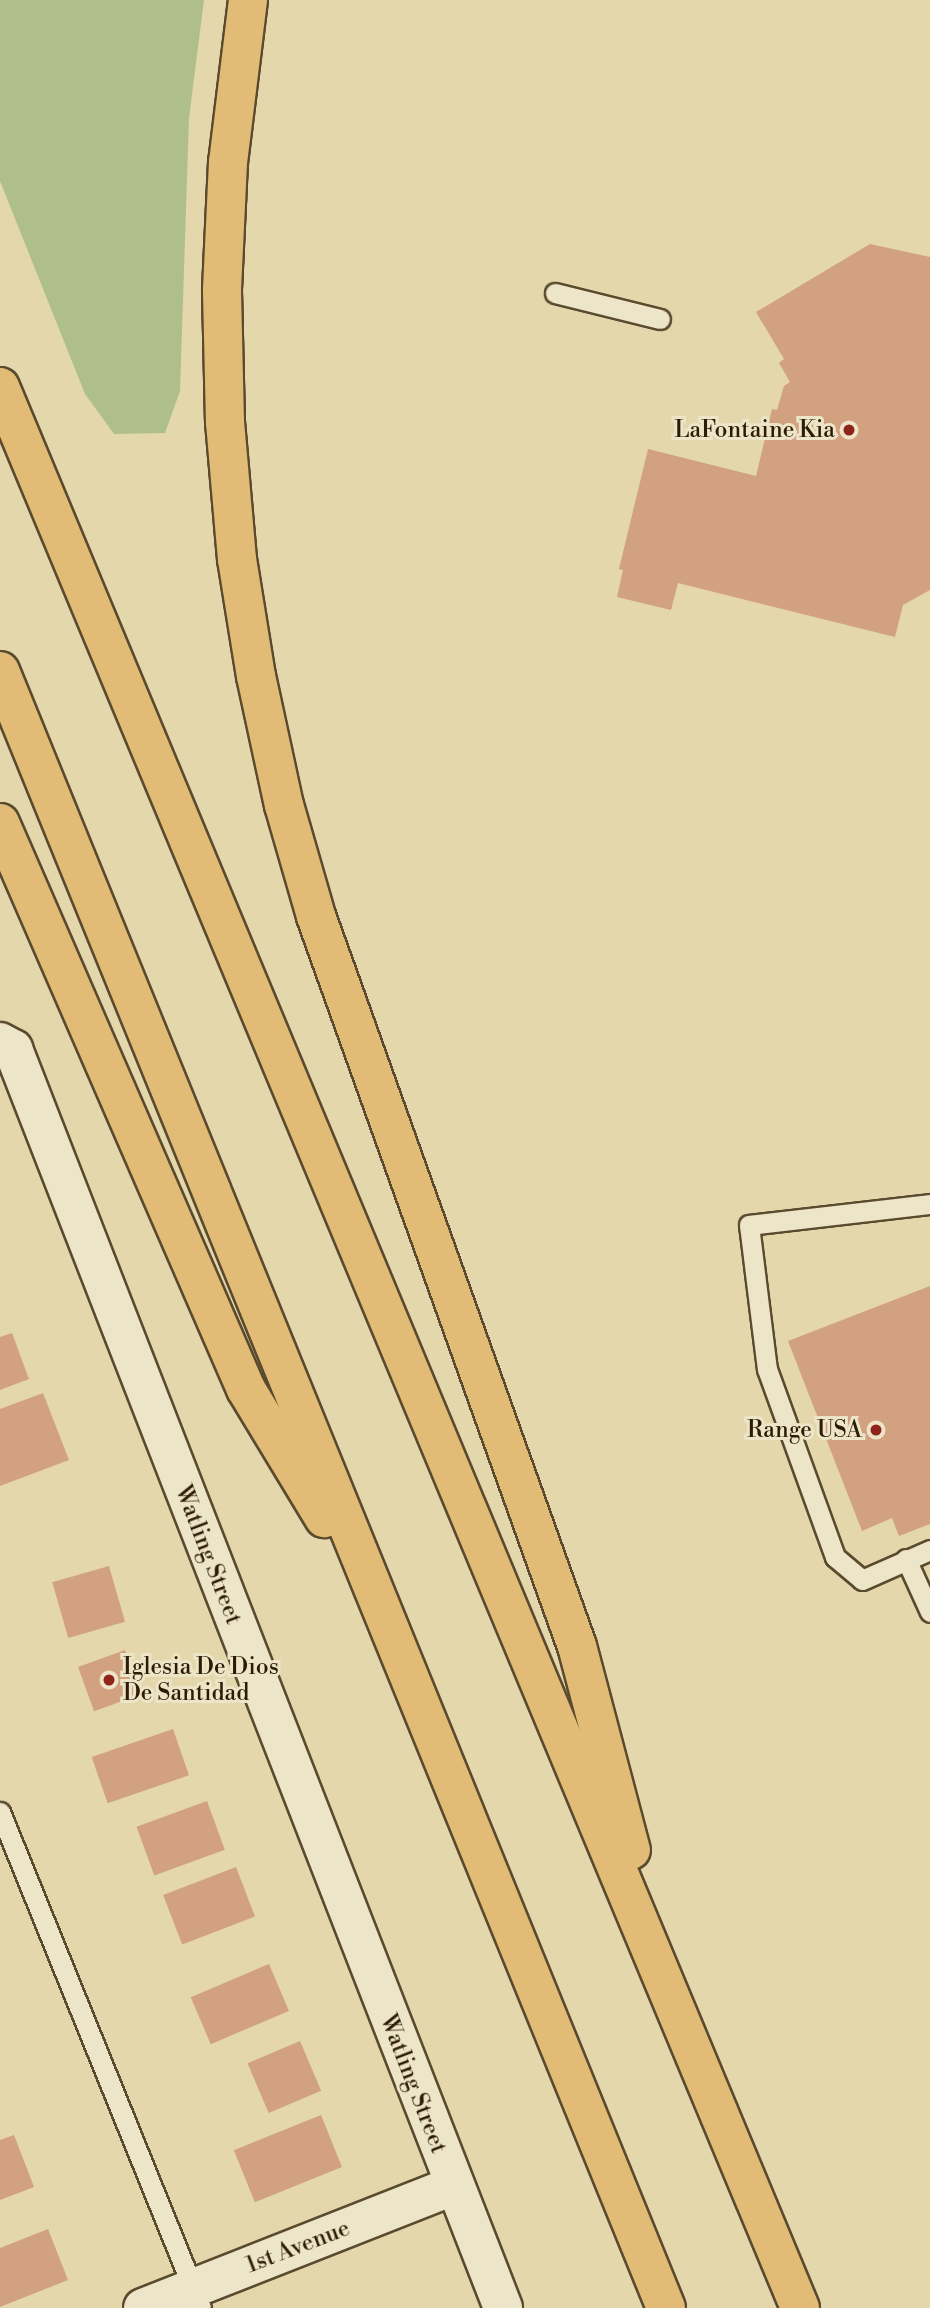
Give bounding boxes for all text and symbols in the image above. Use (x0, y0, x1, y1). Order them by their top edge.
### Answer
place label: LaFontaine Kia (674, 416, 835, 444)
marker: LaFontaine Kia (841, 422, 857, 438)
place label: Range USA (747, 1416, 862, 1444)
marker: Range USA (868, 1422, 884, 1438)
street label: Watling Street (169, 1482, 247, 1628)
place label: Iglesia De Dios De Santidad (123, 1653, 279, 1707)
marker: Iglesia De Dios De Santidad (101, 1672, 117, 1688)
street label: Watling Street (374, 2011, 452, 2157)
street label: 1st Avenue (242, 2215, 354, 2279)

